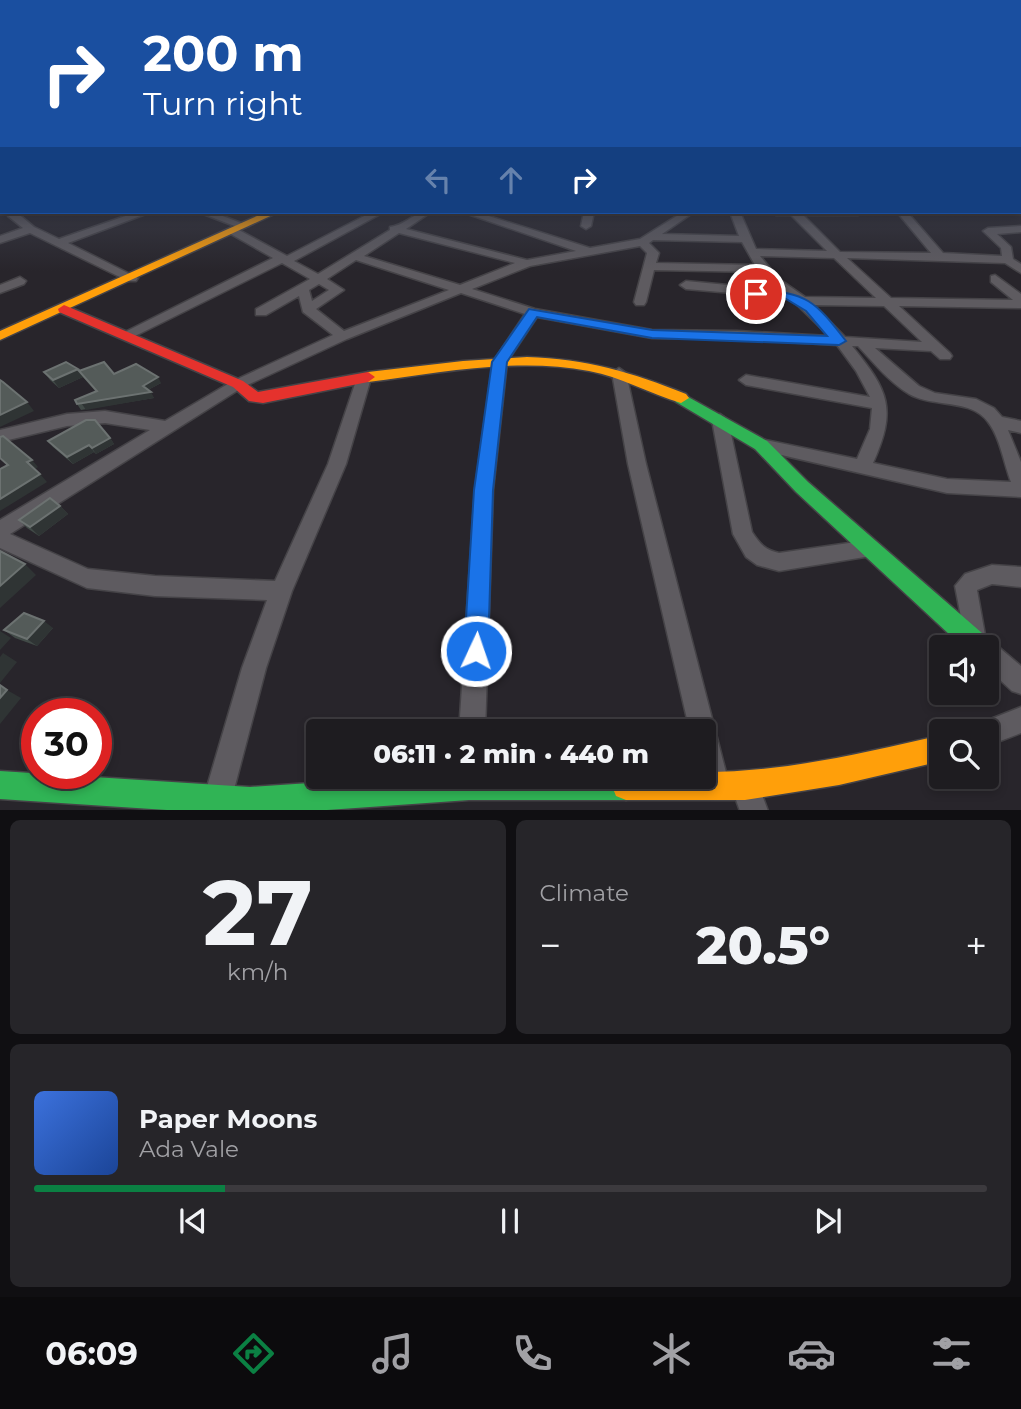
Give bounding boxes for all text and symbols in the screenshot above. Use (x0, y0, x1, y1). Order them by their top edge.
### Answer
text: 200 m (143, 24, 304, 83)
icon: right (28, 28, 119, 119)
text: Turn right (143, 84, 303, 123)
icon: left (419, 161, 457, 199)
icon: ahead (492, 161, 530, 199)
icon: right (565, 161, 603, 199)
pin (726, 264, 786, 324)
icon: arrive (737, 275, 775, 313)
position arrow (439, 614, 513, 688)
map controls (929, 635, 999, 789)
button: sound (929, 635, 999, 705)
speed limit sign: 30 (21, 698, 112, 789)
button: search (929, 719, 999, 789)
text: 06:11 · 2 min · 440 m (373, 738, 649, 770)
text: 27 (203, 857, 313, 968)
text: Climate (540, 879, 629, 907)
text: 20.5° (696, 914, 830, 977)
text: − (540, 922, 561, 969)
text: + (965, 922, 987, 969)
text: km/h (227, 958, 288, 986)
text: Paper Moons (139, 1103, 317, 1135)
text: Ada Vale (139, 1135, 239, 1163)
icon: previous (174, 1202, 212, 1240)
icon: pause (491, 1202, 529, 1240)
icon: next (809, 1202, 847, 1240)
icon: directions (229, 1329, 278, 1378)
icon: music (368, 1329, 417, 1378)
icon: phone (508, 1329, 557, 1378)
icon: climate (647, 1329, 696, 1378)
icon: car (787, 1329, 836, 1378)
icon: filters (927, 1329, 976, 1378)
text: 06:09 (45, 1334, 138, 1373)

